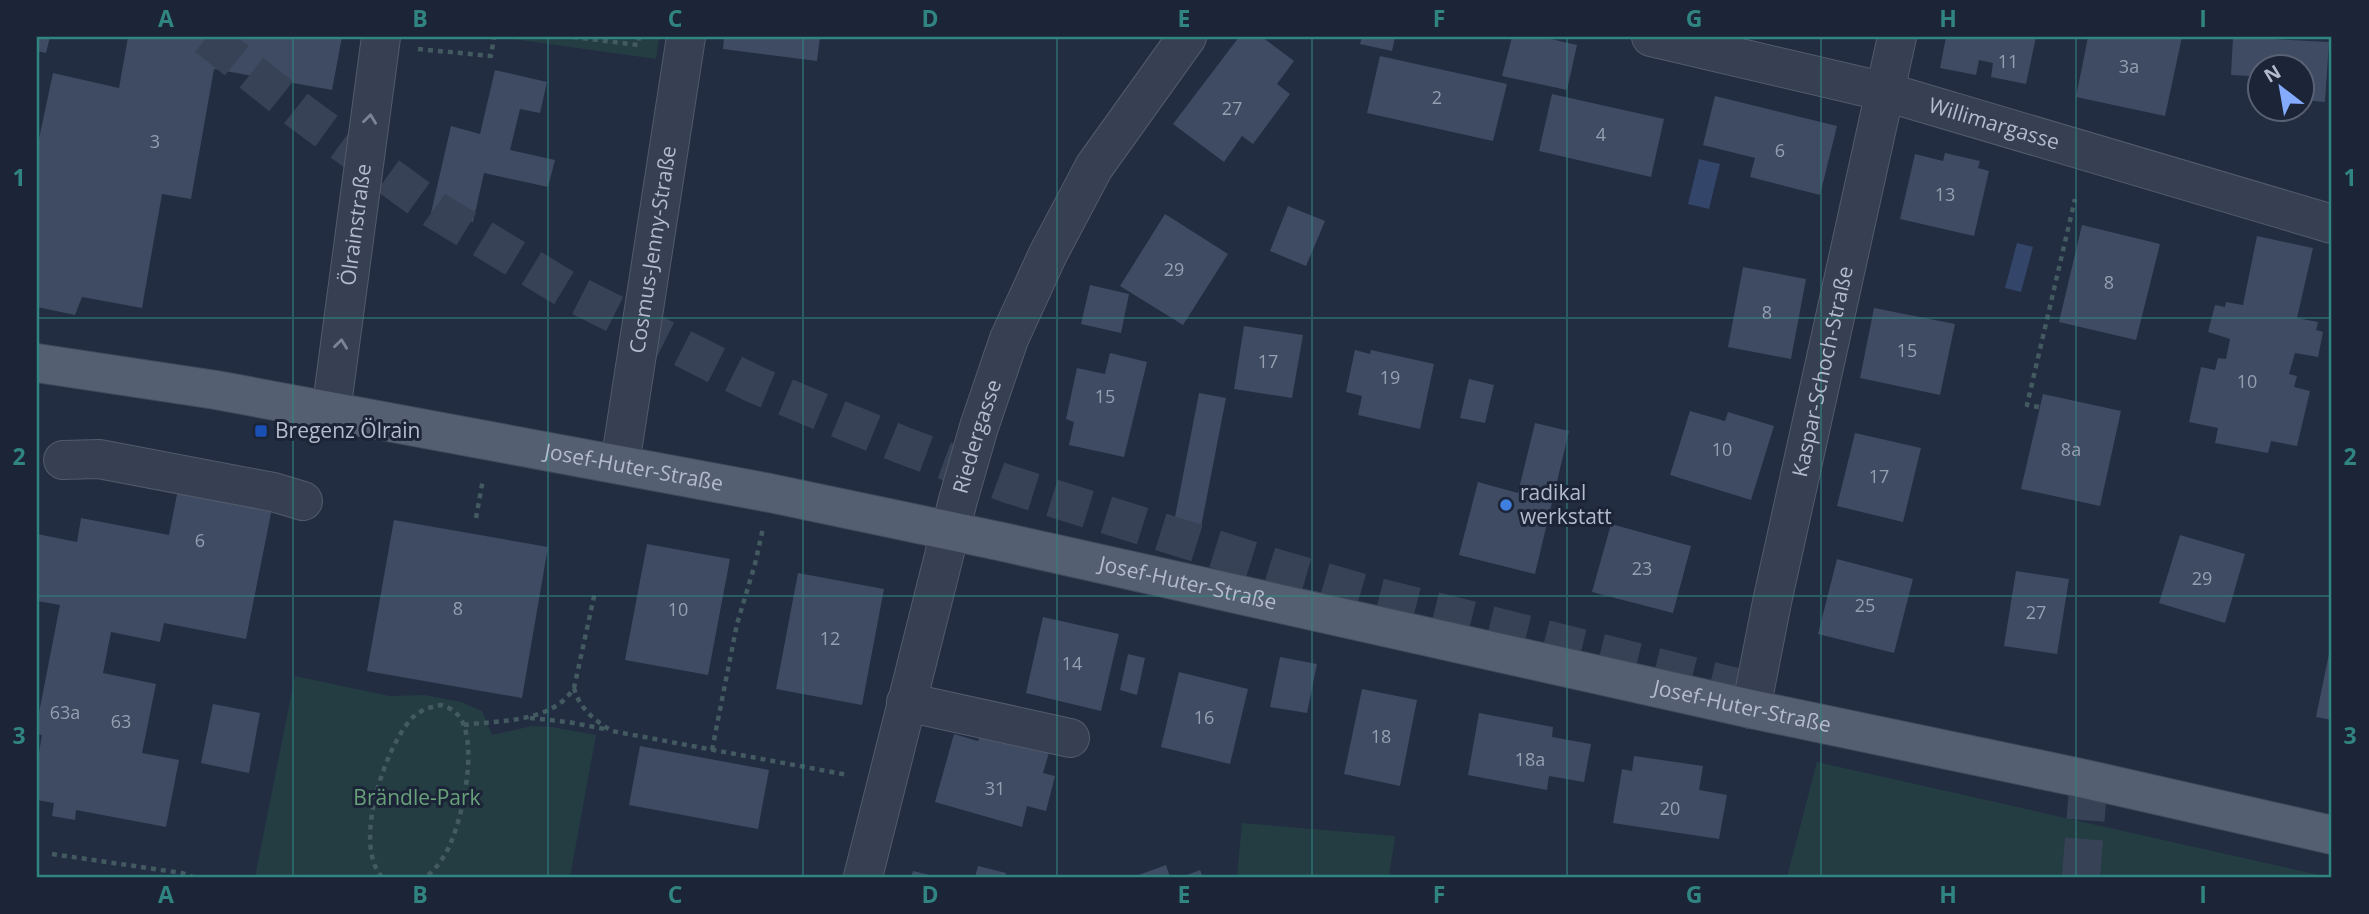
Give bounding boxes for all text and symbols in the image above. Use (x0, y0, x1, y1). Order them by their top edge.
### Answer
text: A (158, 2, 174, 34)
text: B (412, 2, 428, 34)
text: C (668, 2, 682, 34)
text: D (921, 2, 939, 34)
text: E (1178, 2, 1190, 34)
text: F (1433, 2, 1445, 34)
text: G (1686, 2, 1702, 34)
text: H (1939, 2, 1957, 34)
text: I (2199, 2, 2207, 34)
house number: 11 (1998, 49, 2018, 73)
north arrow (2246, 52, 2316, 122)
house number: 3a (2119, 54, 2139, 78)
text: N (2259, 58, 2286, 89)
house number: 2 (1432, 85, 1442, 109)
street label: Willimargasse (1925, 90, 2063, 156)
house number: 27 (1222, 96, 1242, 120)
one-way arrow (363, 113, 378, 125)
house number: 4 (1596, 122, 1606, 146)
house number: 3 (150, 129, 160, 153)
house number: 6 (1775, 138, 1785, 162)
street label: Cosmus-Jenny-Straße (622, 144, 682, 355)
text: 1 (12, 161, 26, 193)
text: 1 (2343, 161, 2357, 193)
street label: Ölrainstraße (333, 162, 377, 287)
house number: 13 (1935, 182, 1955, 206)
house number: 29 (1164, 257, 1184, 281)
street label: Kaspar-Schoch-Straße (1785, 263, 1859, 480)
house number: 8 (2104, 270, 2114, 294)
house number: 8 (1762, 300, 1772, 324)
house number: 15 (1897, 338, 1917, 362)
one-way arrow (333, 339, 348, 350)
house number: 17 (1258, 349, 1278, 373)
house number: 19 (1380, 365, 1400, 389)
house number: 10 (2237, 369, 2257, 393)
street label: Riedergasse (946, 375, 1007, 497)
house number: 15 (1095, 384, 1115, 408)
place label: Bregenz Ölrain (275, 416, 420, 444)
marker: Bregenz Ölrain (253, 423, 269, 439)
street label: Josef-Huter-Straße (540, 436, 726, 497)
house number: 10 (1712, 437, 1732, 461)
house number: 8a (2061, 437, 2081, 461)
text: 2 (12, 440, 26, 472)
text: 2 (2343, 440, 2357, 472)
house number: 17 (1869, 464, 1889, 488)
place label: radikal werkstatt (1520, 478, 1612, 530)
marker: radikal werkstatt (1498, 497, 1514, 513)
house number: 6 (195, 528, 205, 552)
street label: Josef-Huter-Straße (1095, 548, 1279, 616)
house number: 23 (1632, 556, 1652, 580)
house number: 29 (2192, 566, 2212, 590)
house number: 25 (1855, 593, 1875, 617)
house number: 8 (453, 596, 463, 620)
house number: 10 (668, 597, 688, 621)
house number: 27 (2026, 600, 2046, 624)
house number: 12 (820, 626, 840, 650)
house number: 14 (1062, 651, 1082, 675)
street label: Josef-Huter-Straße (1649, 672, 1834, 738)
house number: 63a (50, 700, 80, 724)
house number: 16 (1194, 705, 1214, 729)
house number: 63 (111, 709, 131, 733)
text: 3 (12, 719, 26, 751)
text: 3 (2343, 719, 2357, 751)
house number: 18 (1371, 724, 1391, 748)
house number: 18a (1515, 747, 1545, 771)
house number: 31 (985, 776, 1005, 800)
park label: Brändle-Park (353, 783, 481, 811)
house number: 20 (1660, 796, 1680, 820)
text: A (158, 878, 174, 910)
text: B (412, 878, 428, 910)
text: C (668, 878, 682, 910)
text: D (921, 878, 939, 910)
text: E (1178, 878, 1190, 910)
text: F (1433, 878, 1445, 910)
text: G (1686, 878, 1702, 910)
text: H (1939, 878, 1957, 910)
text: I (2199, 878, 2207, 910)

